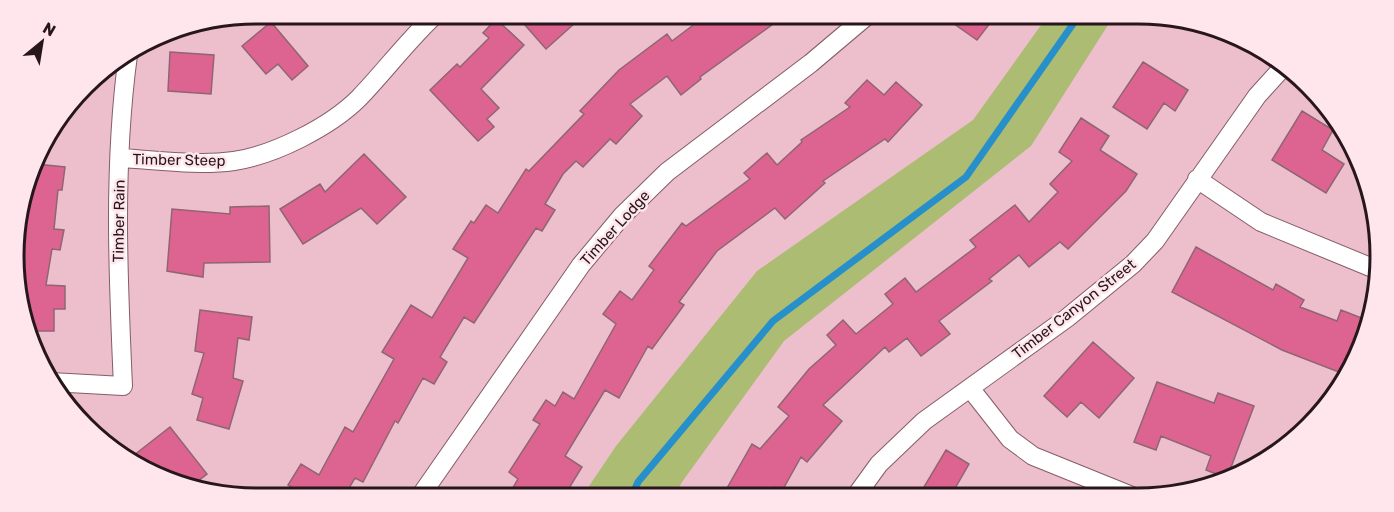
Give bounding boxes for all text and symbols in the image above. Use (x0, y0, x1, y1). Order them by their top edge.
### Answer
north arrow (12, 12, 72, 72)
text: N (40, 18, 59, 41)
street label: Timber Steep (132, 150, 226, 170)
street label: Timber Rain (109, 179, 129, 263)
street label: Timber Lodge (576, 187, 654, 269)
street label: Timber Canyon Street (1009, 255, 1139, 363)

